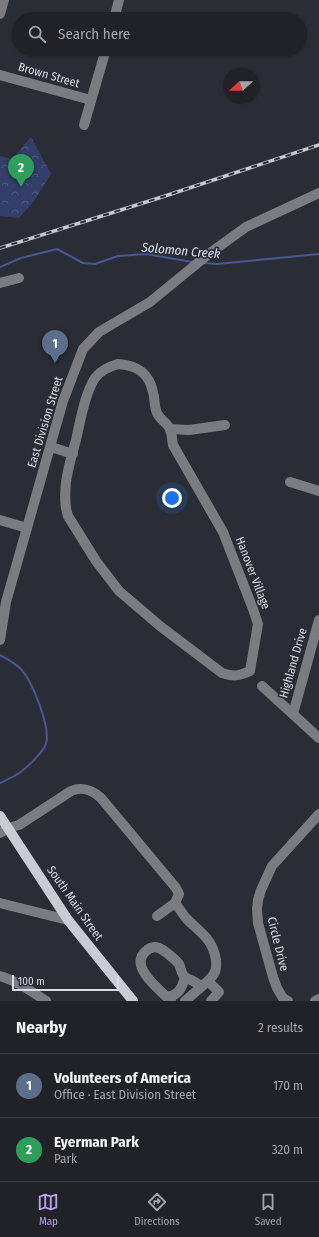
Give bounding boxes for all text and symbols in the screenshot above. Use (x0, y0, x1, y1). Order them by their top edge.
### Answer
search box (12, 12, 307, 56)
icon: search (26, 23, 48, 45)
text: Search here (58, 25, 130, 43)
street label: Brown Street (17, 60, 81, 90)
north arrow (223, 68, 259, 104)
pin: 2 (8, 154, 34, 187)
water label: Solomon Creek (140, 239, 222, 261)
pin: 1 (42, 330, 68, 363)
street label: East Division Street (24, 375, 66, 469)
your location (162, 488, 182, 508)
street label: Hanover Village (233, 535, 273, 611)
street label: Highland Drive (276, 626, 310, 700)
street label: South Main Street (44, 863, 106, 943)
street label: Circle Drive (265, 915, 292, 973)
scale bar (12, 973, 119, 992)
text: 100 m (18, 975, 45, 988)
text: Nearby (16, 1017, 67, 1038)
text: 2 results (258, 1020, 303, 1035)
text: Volunteers of America (54, 1069, 191, 1087)
text: 1 (26, 1078, 32, 1093)
text: 170 m (273, 1078, 303, 1093)
text: Office · East Division Street (54, 1087, 196, 1102)
text: Eyerman Park (54, 1133, 139, 1151)
text: 2 (26, 1142, 32, 1157)
text: 320 m (272, 1142, 303, 1157)
text: Park (54, 1151, 77, 1166)
tab: Map (37, 1191, 59, 1228)
tab: Directions (134, 1191, 180, 1228)
tab: Saved (255, 1191, 282, 1228)

